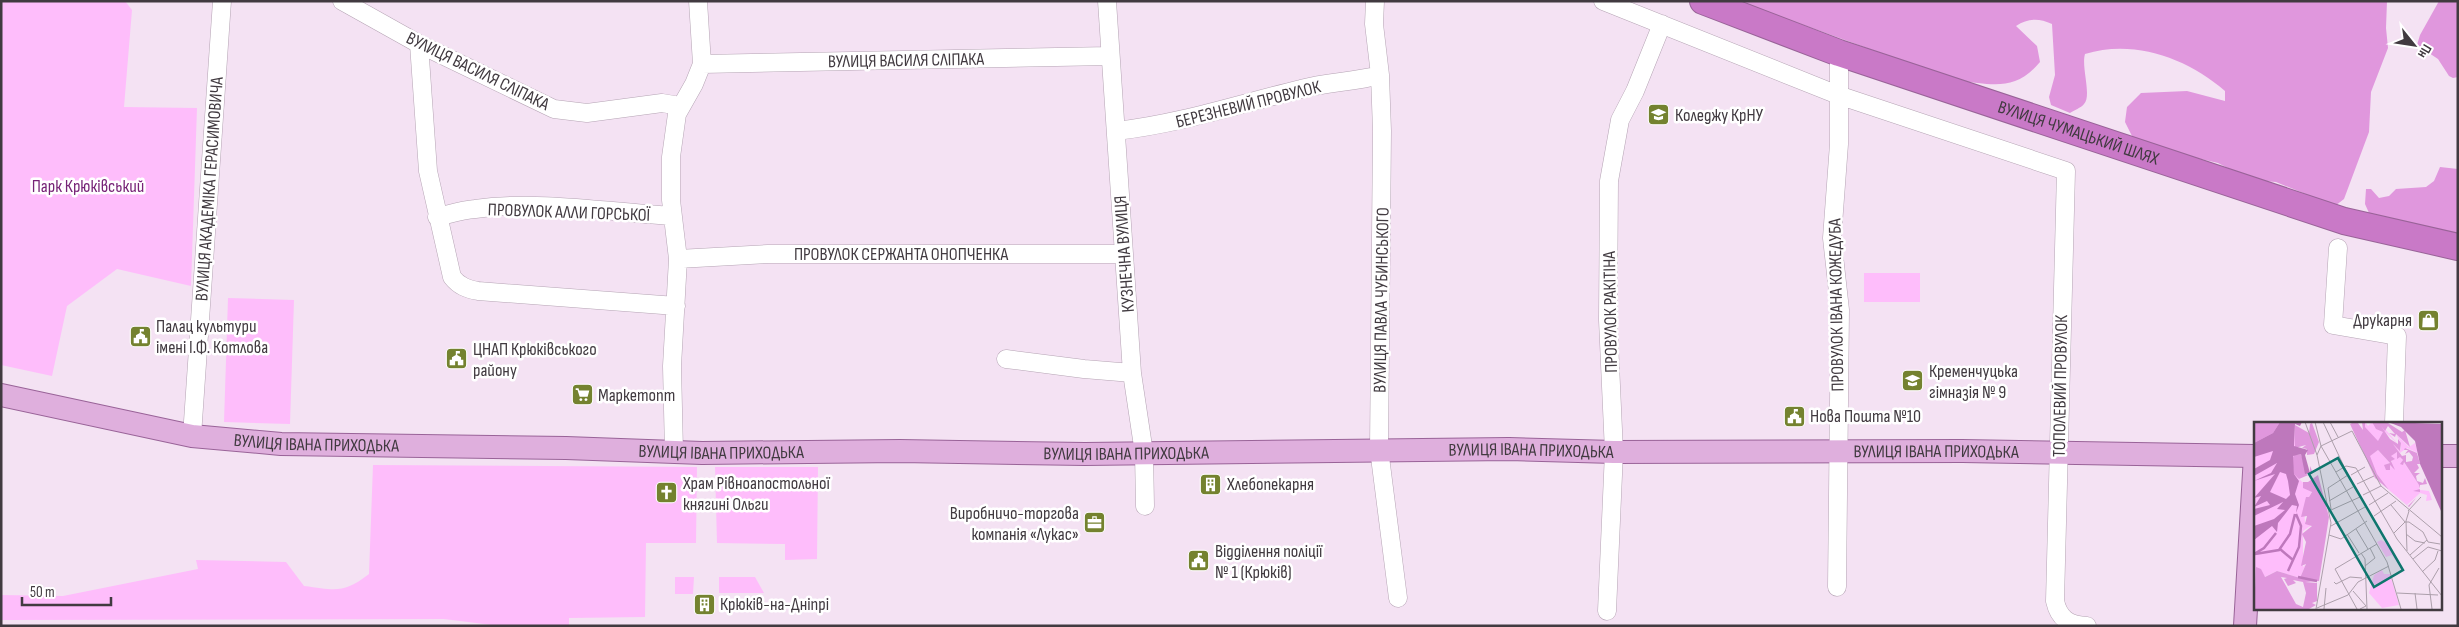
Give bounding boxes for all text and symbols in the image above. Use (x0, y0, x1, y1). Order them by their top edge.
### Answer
north arrow (2389, 20, 2439, 70)
street label: ВУЛИЦЯ ВАСИЛЯ СЛІПАКА (403, 28, 553, 115)
text: Пн (2414, 41, 2436, 61)
street label: ВУЛИЦЯ ВАСИЛЯ СЛІПАКА (828, 49, 985, 72)
street label: ВУЛИЦЯ АКАДЕМІКА ГЕРАСИМОВИЧА (191, 76, 228, 302)
street label: БЕРЕЗНЕВИЙ ПРОВУЛОК (1174, 76, 1324, 133)
street label: ВУЛИЦЯ ЧУМАЦЬКИЙ ШЛЯХ (1995, 97, 2162, 170)
school or university icon: Коледжу КрНУ (1647, 103, 1671, 127)
place label: Коледжу КрНУ (1675, 105, 1764, 126)
park label: Парк Крюківський (32, 176, 144, 197)
street label: КУЗНЕЧНА ВУЛИЦЯ (1110, 195, 1139, 313)
street label: ПРОВУЛОК АЛЛИ ГОРСЬКОЇ (487, 199, 651, 226)
street label: ВУЛИЦЯ ПАВЛА ЧУБИНСЬКОГО (1369, 207, 1394, 393)
street label: ПРОВУЛОК ІВАНА КОЖЕДУБА (1824, 218, 1849, 392)
street label: ПРОВУЛОК СЕРЖАНТА ОНОПЧЕНКА (794, 244, 1008, 265)
street label: ПРОВУЛОК РАКІТІНА (1599, 251, 1622, 373)
shop icon: Друкарня (2416, 308, 2440, 332)
place label: Друкарня (2353, 310, 2412, 331)
street label: ТОПОЛЕВИЙ ПРОВУЛОК (2049, 314, 2072, 457)
place label: Палац культури імені І.Ф. Котлова (156, 316, 268, 358)
public building icon: Палац культури імені І.Ф. Котлова (128, 324, 152, 348)
place label: ЦНАП Крюківського району (473, 339, 597, 381)
public building icon: ЦНАП Крюківського району (445, 347, 469, 371)
place label: Кременчуцька гімназія № 9 (1929, 361, 2018, 403)
school or university icon: Кременчуцька гімназія № 9 (1901, 369, 1925, 393)
supermarket icon: Маркетопт (570, 383, 594, 407)
place label: Маркетопт (598, 385, 675, 406)
public building icon: Нова Пошта №10 (1782, 404, 1806, 428)
place label: Нова Пошта №10 (1810, 406, 1921, 427)
inset map (2254, 422, 2442, 610)
street label: ВУЛИЦЯ ІВАНА ПРИХОДЬКА (233, 430, 399, 457)
street label: ВУЛИЦЯ ІВАНА ПРИХОДЬКА (1448, 439, 1614, 463)
street label: ВУЛИЦЯ ІВАНА ПРИХОДЬКА (638, 441, 804, 464)
street label: ВУЛИЦЯ ІВАНА ПРИХОДЬКА (1853, 441, 2019, 463)
street label: ВУЛИЦЯ ІВАНА ПРИХОДЬКА (1043, 443, 1209, 465)
building icon: Хлебопекарня (1199, 472, 1223, 496)
place label: Храм Рівноапостольної княгині Ольги (682, 473, 830, 515)
place label: Хлебопекарня (1226, 474, 1314, 495)
church icon: Храм Рівноапостольної княгині Ольги (655, 481, 679, 505)
place label: Виробничо-торгова компанія «Лукас» (950, 503, 1079, 545)
office icon: Виробничо-торгова компанія «Лукас» (1083, 511, 1107, 535)
place label: Відділення поліції № 1 (Крюків) (1215, 541, 1323, 583)
public building icon: Відділення поліції № 1 (Крюків) (1187, 549, 1211, 573)
scale bar (22, 574, 111, 606)
text: 50 m (30, 583, 55, 602)
building icon: Крюків-на-Дніпрі (692, 592, 716, 616)
place label: Крюків-на-Дніпрі (720, 594, 829, 615)

